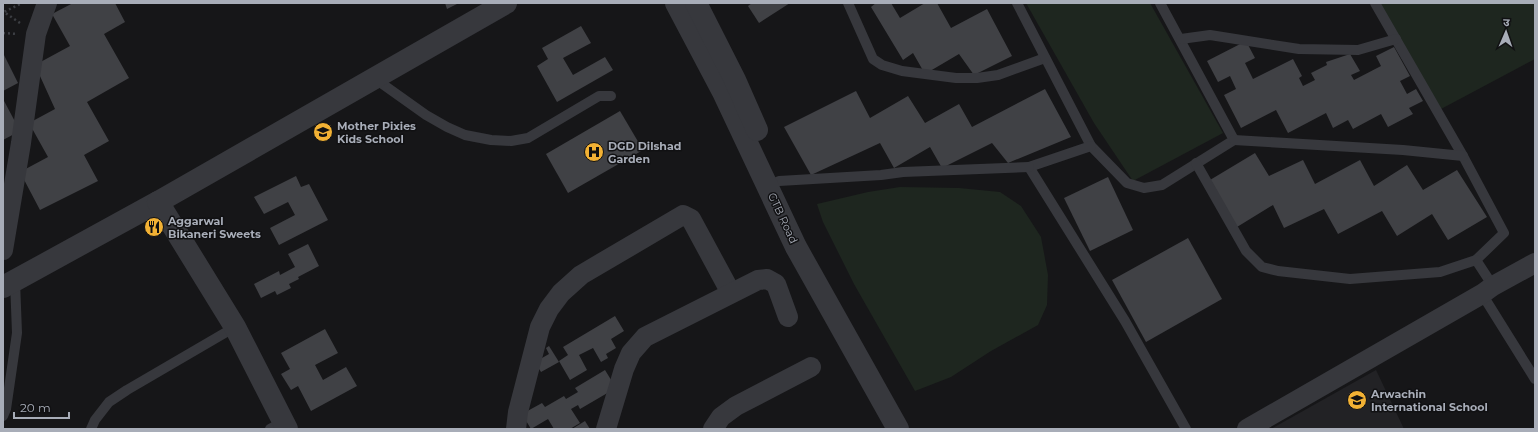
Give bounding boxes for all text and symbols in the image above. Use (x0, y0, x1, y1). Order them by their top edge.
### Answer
north arrow (1486, 12, 1526, 52)
text: उ (1503, 15, 1510, 29)
place label: Mother Pixies Kids School (337, 119, 416, 146)
school or university icon: Mother Pixies Kids School (312, 121, 334, 143)
place label: DGD Dilshad Garden (608, 139, 681, 166)
hospital icon: DGD Dilshad Garden (583, 141, 605, 163)
street label: GTB Road (765, 190, 801, 246)
place label: Aggarwal Bikaneri Sweets (167, 214, 261, 241)
restaurant icon: Aggarwal Bikaneri Sweets (143, 216, 165, 238)
place label: Arwachin International School (1370, 387, 1488, 414)
school or university icon: Arwachin International School (1346, 389, 1368, 411)
scale bar (14, 394, 69, 420)
text: 20 m (20, 400, 51, 415)

